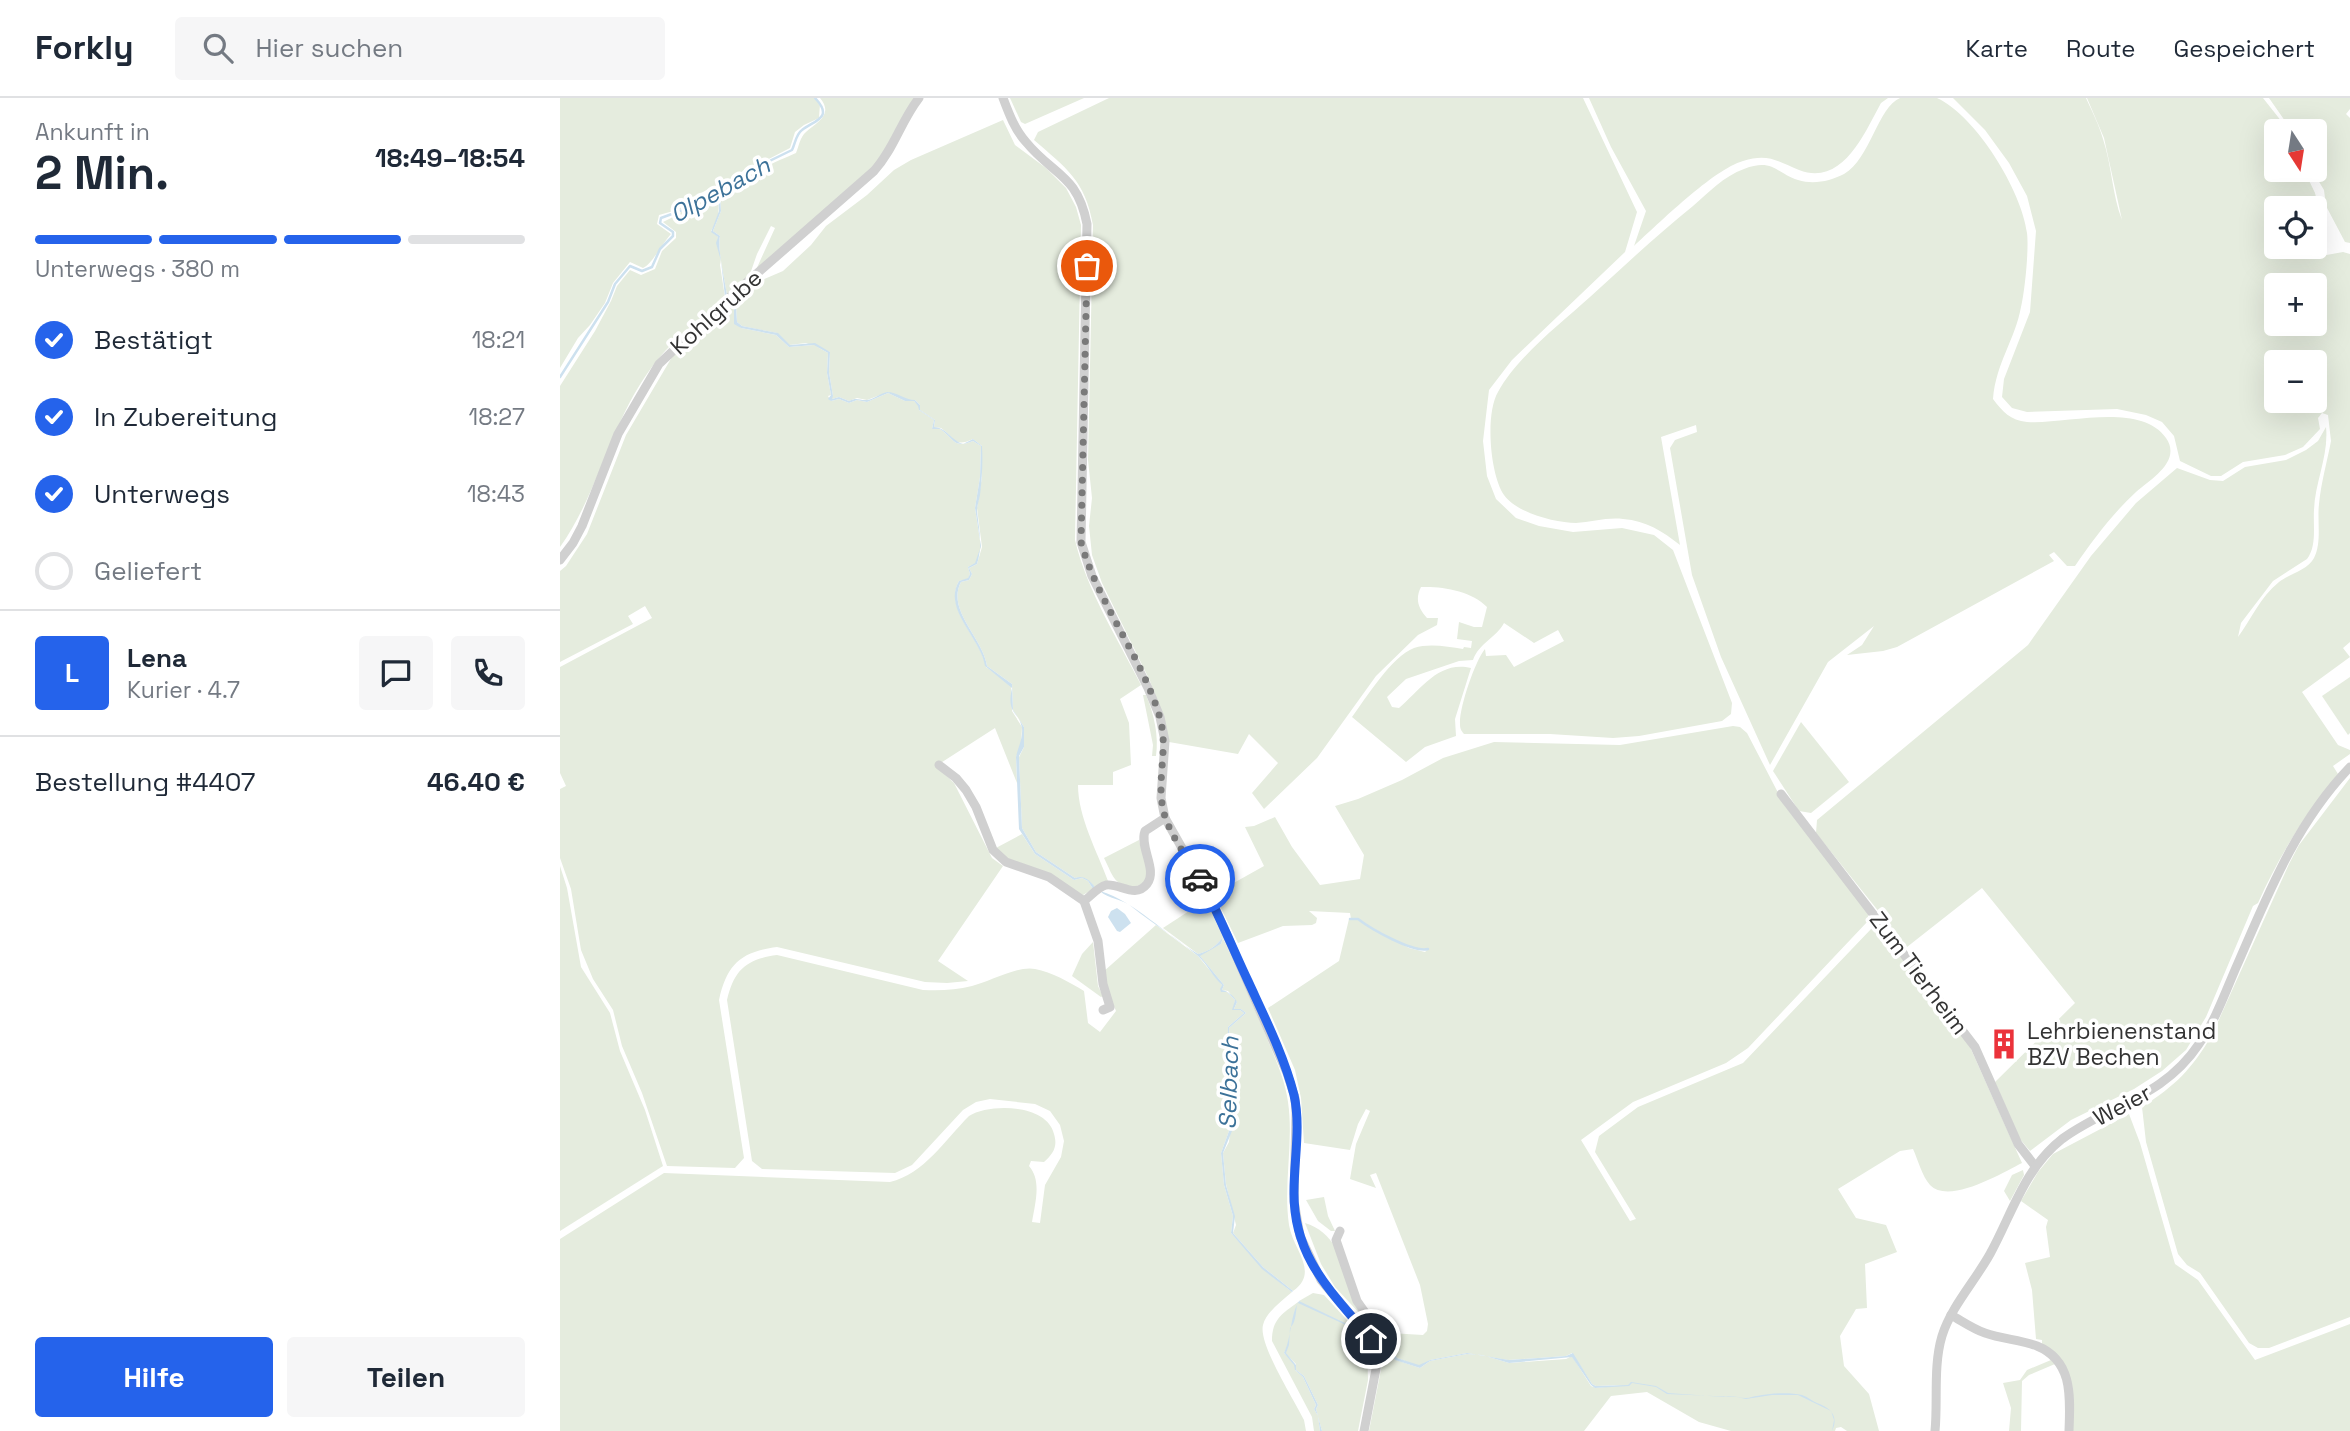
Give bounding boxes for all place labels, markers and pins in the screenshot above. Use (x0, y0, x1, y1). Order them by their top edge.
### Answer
pin (1057, 236, 1117, 296)
place label: Lehrbienenstand BZV Bechen (2027, 1016, 2216, 1072)
building icon: Lehrbienenstand BZV Bechen (1987, 1027, 2021, 1061)
pin (1341, 1309, 1401, 1369)

